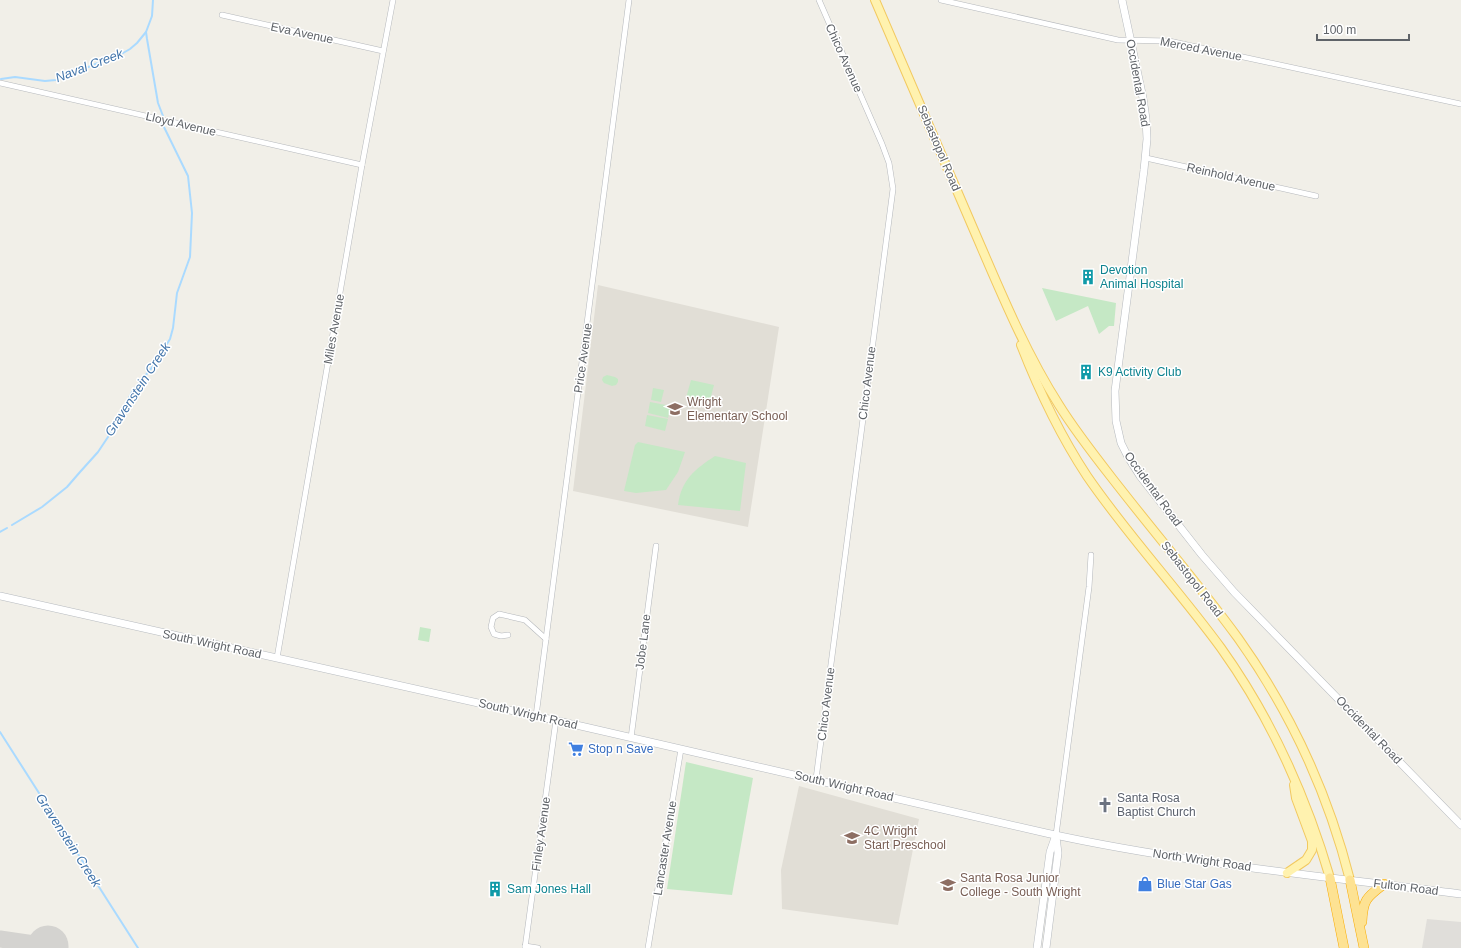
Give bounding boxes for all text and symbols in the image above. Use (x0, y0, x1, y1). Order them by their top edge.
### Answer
scale bar (1317, 16, 1409, 42)
street label: Eva Avenue (269, 20, 335, 47)
street label: Chico Avenue (823, 21, 866, 95)
text: 100 m (1323, 23, 1356, 37)
street label: Merced Avenue (1159, 34, 1243, 64)
street label: Occidental Road (1123, 38, 1153, 128)
water label: Naval Creek (53, 45, 127, 85)
street label: Sebastopol Road (915, 103, 963, 193)
street label: Lloyd Avenue (144, 109, 218, 139)
street label: Reinhold Avenue (1185, 160, 1277, 194)
place label: Devotion Animal Hospital (1100, 263, 1183, 291)
building icon: Devotion Animal Hospital (1079, 268, 1097, 286)
street label: Miles Avenue (321, 292, 347, 365)
street label: Price Avenue (571, 322, 595, 394)
water label: Gravenstein Creek (102, 338, 174, 439)
street label: Chico Avenue (856, 345, 878, 420)
building icon: K9 Activity Club (1077, 363, 1095, 381)
place label: K9 Activity Club (1098, 365, 1182, 379)
place label: Wright Elementary School (687, 395, 788, 423)
school or university icon: Wright Elementary School (666, 400, 684, 418)
street label: Occidental Road (1121, 449, 1185, 529)
street label: Sebastopol Road (1158, 538, 1226, 620)
street label: Jobe Lane (633, 613, 653, 671)
street label: South Wright Road (161, 627, 263, 661)
street label: Chico Avenue (815, 666, 837, 741)
street label: Occidental Road (1333, 693, 1405, 767)
street label: South Wright Road (477, 696, 579, 732)
supermarket icon: Stop n Save (567, 740, 585, 758)
place label: Stop n Save (588, 742, 654, 756)
street label: South Wright Road (793, 768, 895, 804)
water label: Gravenstein Creek (33, 791, 105, 891)
place label: Santa Rosa Baptist Church (1117, 791, 1196, 819)
street label: Finley Avenue (529, 795, 553, 872)
church icon: Santa Rosa Baptist Church (1096, 796, 1114, 814)
street label: Lancaster Avenue (651, 799, 679, 896)
place label: 4C Wright Start Preschool (864, 824, 946, 852)
school or university icon: 4C Wright Start Preschool (843, 829, 861, 847)
street label: North Wright Road (1152, 846, 1252, 874)
place label: Santa Rosa Junior College - South Wright (960, 871, 1081, 899)
shop icon: Blue Star Gas (1136, 875, 1154, 893)
school or university icon: Santa Rosa Junior College - South Wright (939, 876, 957, 894)
street label: Fulton Road (1373, 876, 1439, 898)
place label: Blue Star Gas (1157, 877, 1232, 891)
building icon: Sam Jones Hall (486, 880, 504, 898)
place label: Sam Jones Hall (507, 882, 591, 896)

